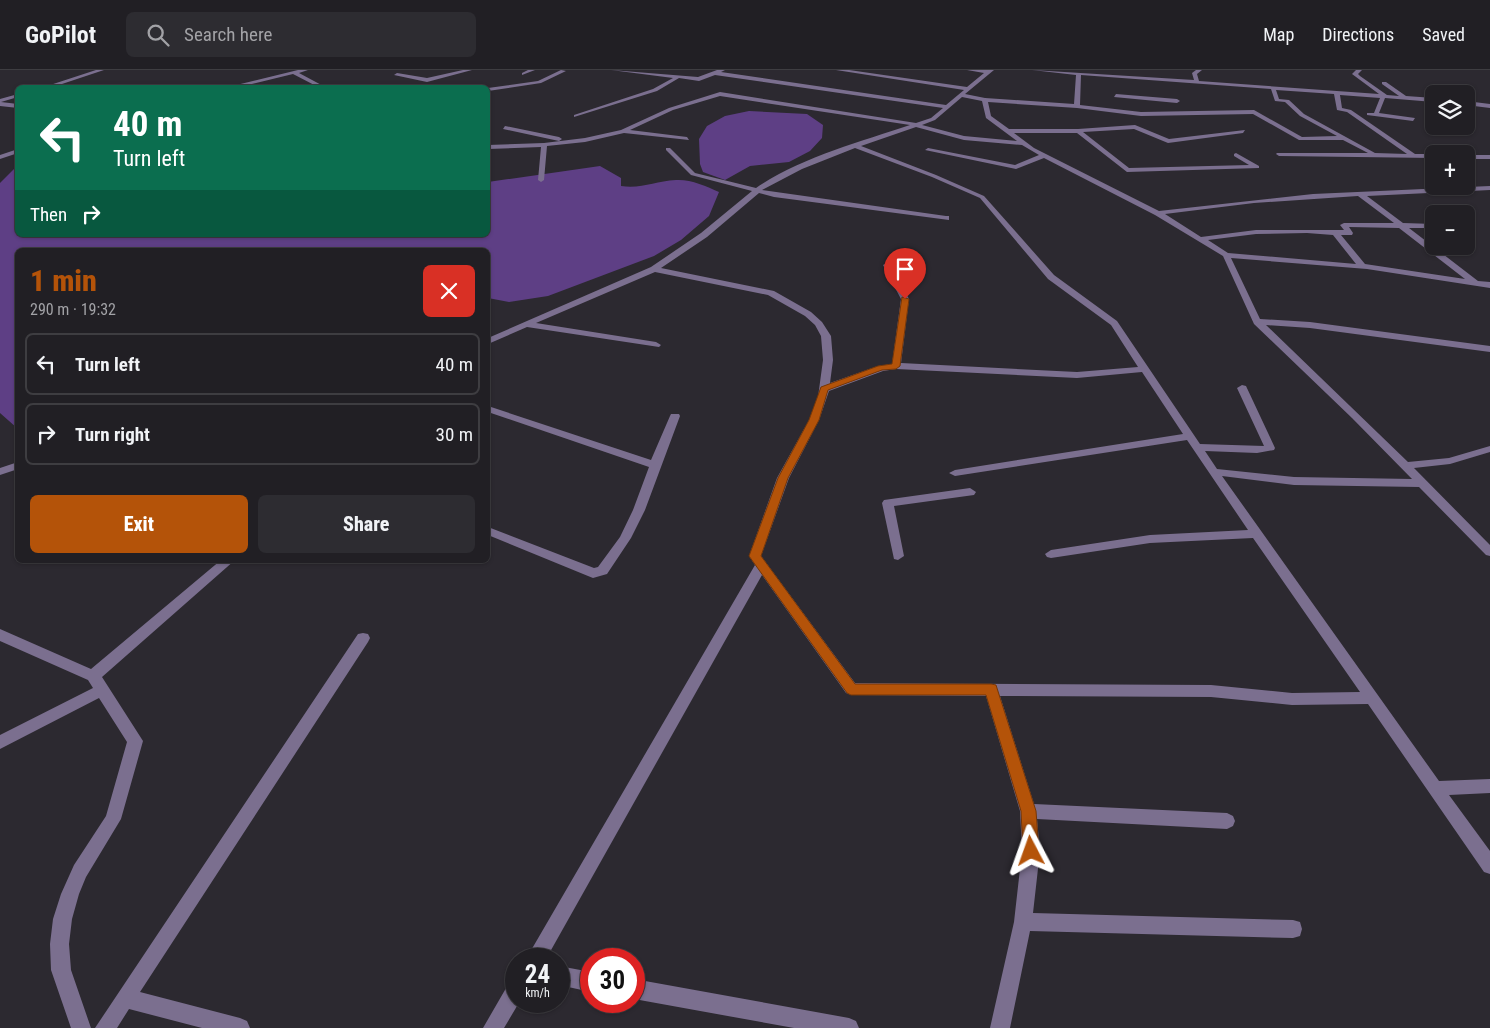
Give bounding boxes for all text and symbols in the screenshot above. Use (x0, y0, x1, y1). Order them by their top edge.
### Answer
search box (126, 12, 476, 57)
text: GoPilot (25, 21, 96, 49)
icon: search (144, 21, 172, 49)
text: Search here (184, 23, 272, 46)
text: Map (1263, 24, 1294, 45)
text: Directions (1322, 24, 1394, 45)
text: Saved (1422, 24, 1465, 45)
map controls (1425, 85, 1475, 255)
button: layers (1425, 85, 1475, 135)
text: 40 m (113, 104, 182, 145)
icon: left (30, 105, 95, 170)
button: + (1425, 145, 1475, 195)
text: Turn left (113, 146, 185, 171)
icon: right (77, 200, 105, 228)
text: Then (30, 203, 67, 226)
button: − (1425, 205, 1475, 255)
pin (884, 248, 926, 299)
icon: arrive (891, 255, 919, 283)
text: 1 min (30, 263, 97, 298)
button: close (423, 265, 475, 317)
text: 290 m · 19:32 (30, 300, 116, 319)
icon: left (32, 350, 60, 378)
text: Turn left (75, 353, 140, 376)
text: 40 m (436, 353, 473, 376)
icon: right (32, 420, 60, 448)
text: Turn right (75, 423, 150, 446)
text: 30 m (436, 423, 473, 446)
button: Exit (30, 495, 248, 553)
button: Share (258, 495, 475, 553)
position arrow (1004, 824, 1056, 876)
speed limit sign: 30 (580, 948, 645, 1013)
text: 24 (525, 960, 550, 989)
text: km/h (525, 986, 550, 1000)

